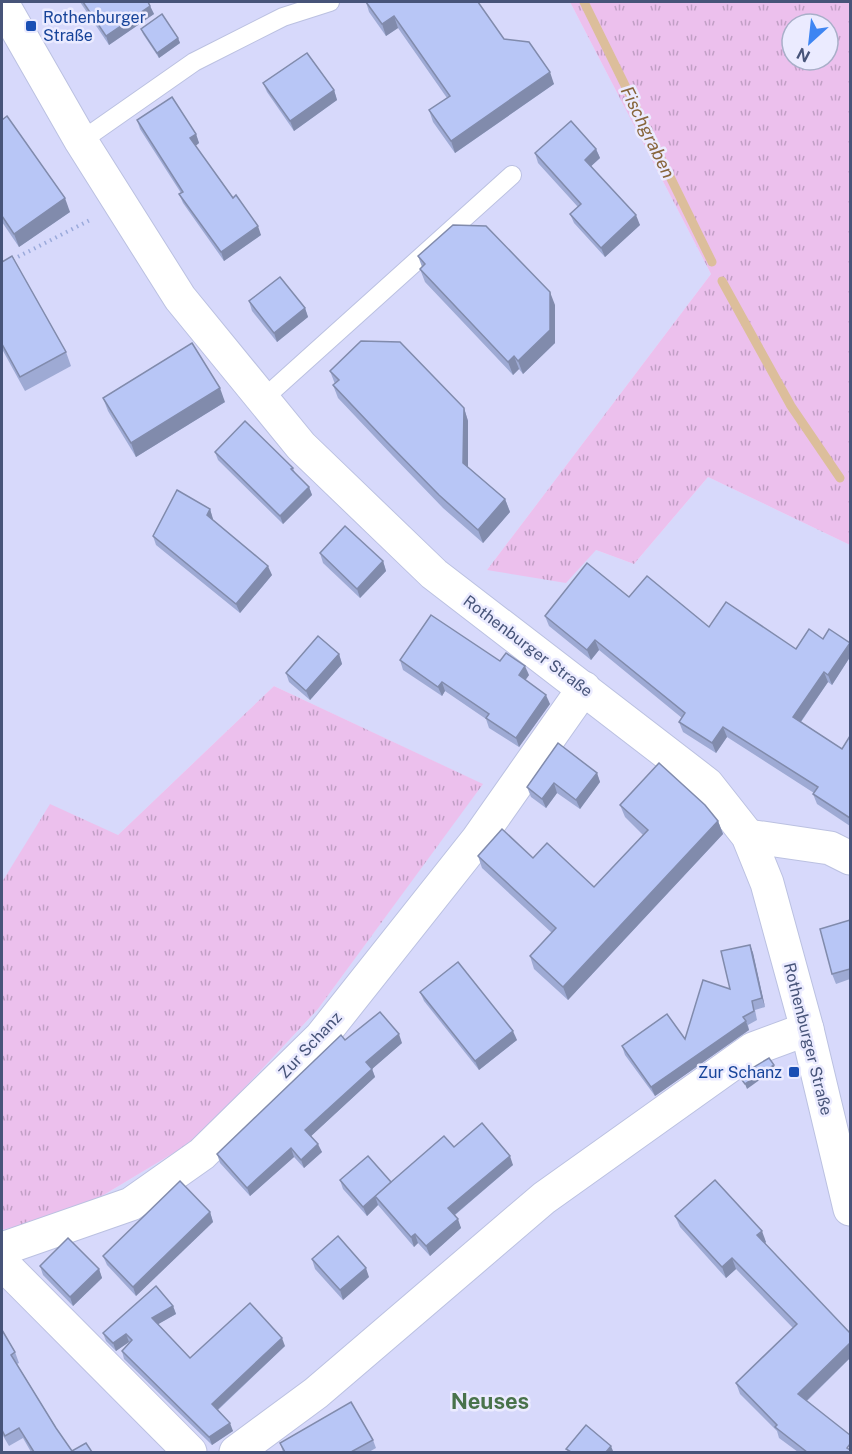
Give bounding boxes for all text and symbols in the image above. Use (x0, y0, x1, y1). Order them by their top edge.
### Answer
place label: Rothenburger Straße (43, 8, 146, 45)
north arrow (780, 12, 840, 72)
marker: Rothenburger Straße (24, 19, 38, 33)
text: N (794, 44, 813, 66)
water label: Fischgraben (617, 82, 679, 182)
street label: Rothenburger Straße (460, 591, 596, 701)
street label: Rothenburger Straße (780, 961, 836, 1117)
street label: Zur Schanz (274, 1008, 346, 1082)
place label: Zur Schanz (698, 1063, 782, 1082)
marker: Zur Schanz (787, 1065, 801, 1079)
district label: Neuses (451, 1388, 529, 1414)

